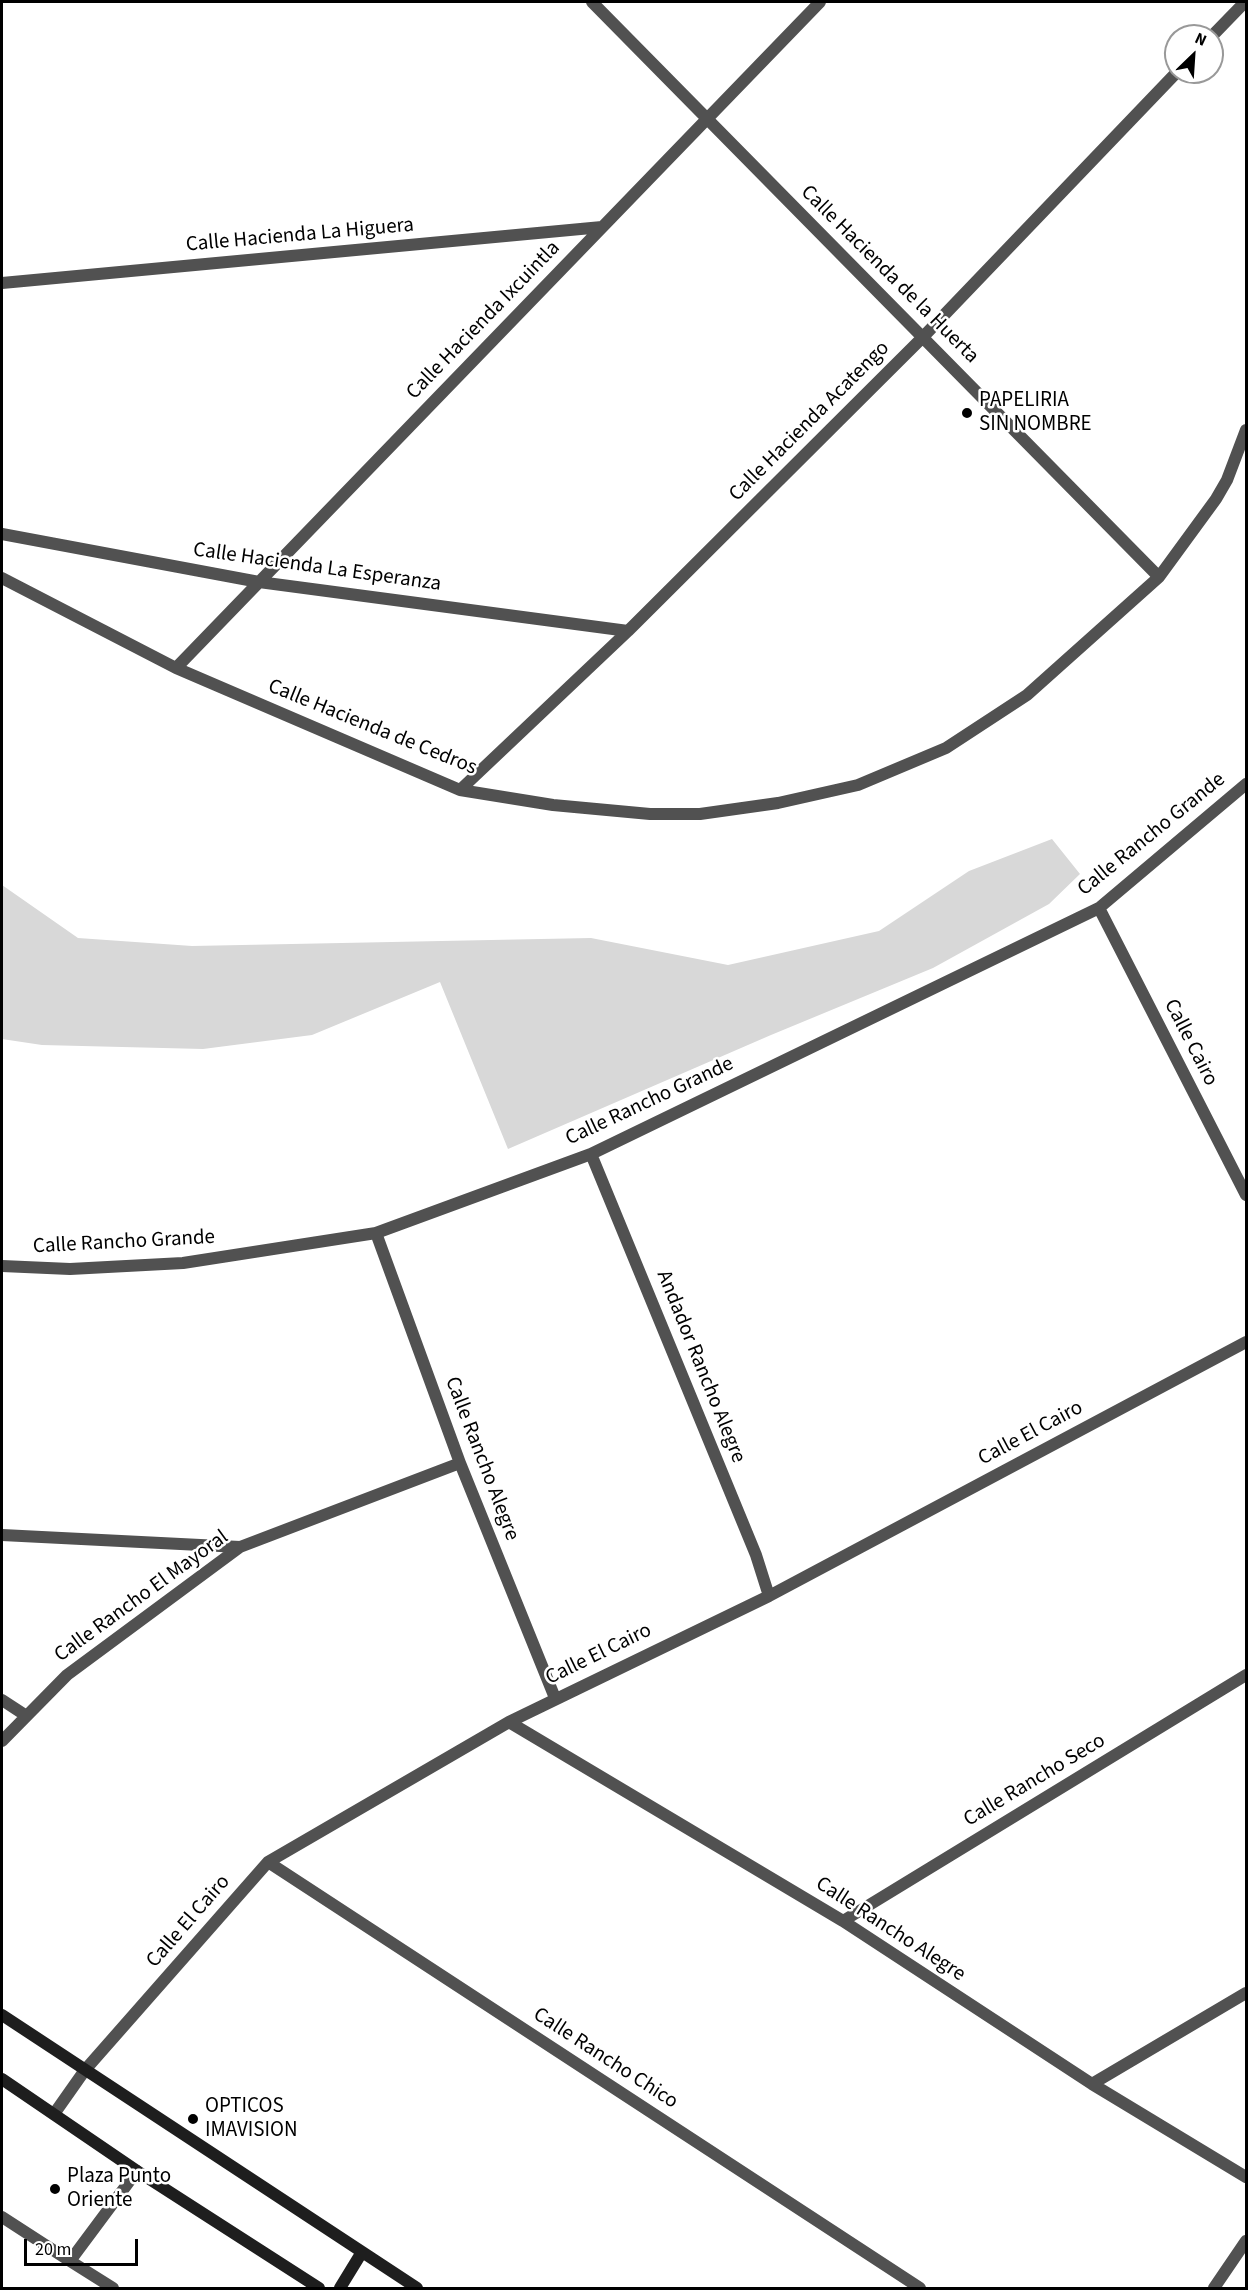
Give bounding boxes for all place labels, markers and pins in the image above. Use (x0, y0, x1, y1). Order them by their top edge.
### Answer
place label: PAPELIRIA SIN NOMBRE (979, 388, 1092, 438)
marker: PAPELIRIA SIN NOMBRE (960, 406, 974, 420)
place label: OPTICOS IMAVISION (205, 2094, 298, 2144)
marker: OPTICOS IMAVISION (186, 2112, 200, 2126)
place label: Plaza Punto Oriente (67, 2164, 171, 2214)
marker: Plaza Punto Oriente (48, 2182, 62, 2196)

